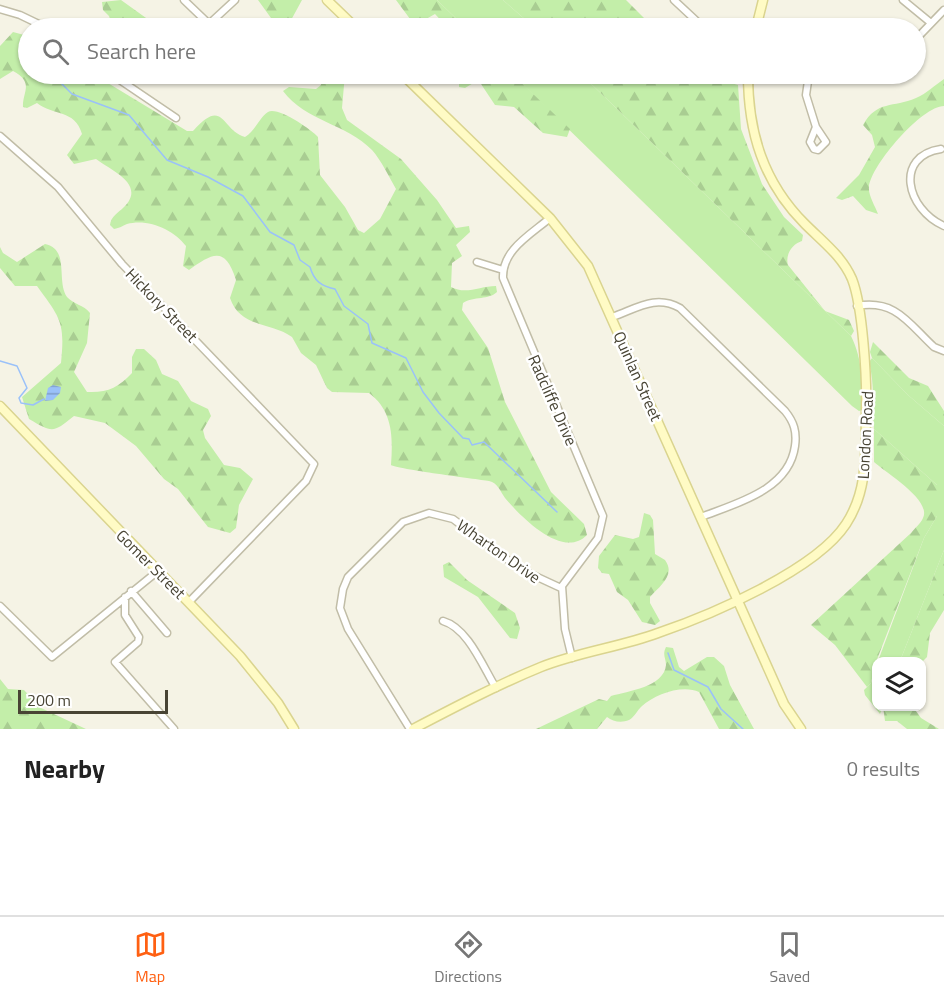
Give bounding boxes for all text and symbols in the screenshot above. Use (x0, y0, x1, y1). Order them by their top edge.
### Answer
search box (18, 18, 926, 84)
text: Search here (87, 34, 196, 68)
icon: search (39, 35, 72, 68)
street label: Hickory Street (120, 262, 204, 348)
street label: Quinlan Street (607, 327, 669, 425)
street label: Radcliffe Drive (522, 351, 584, 449)
street label: London Road (851, 390, 879, 480)
street label: Wharton Drive (452, 513, 546, 589)
street label: Gomer Street (111, 524, 192, 605)
map controls (872, 657, 926, 711)
button: layers (872, 657, 926, 711)
scale bar (18, 687, 168, 714)
text: 200 m (27, 688, 71, 712)
text: Nearby (24, 749, 105, 788)
text: 0 results (847, 753, 920, 784)
tab: Map (134, 928, 167, 988)
tab: Directions (434, 928, 502, 988)
tab: Saved (770, 928, 810, 988)

